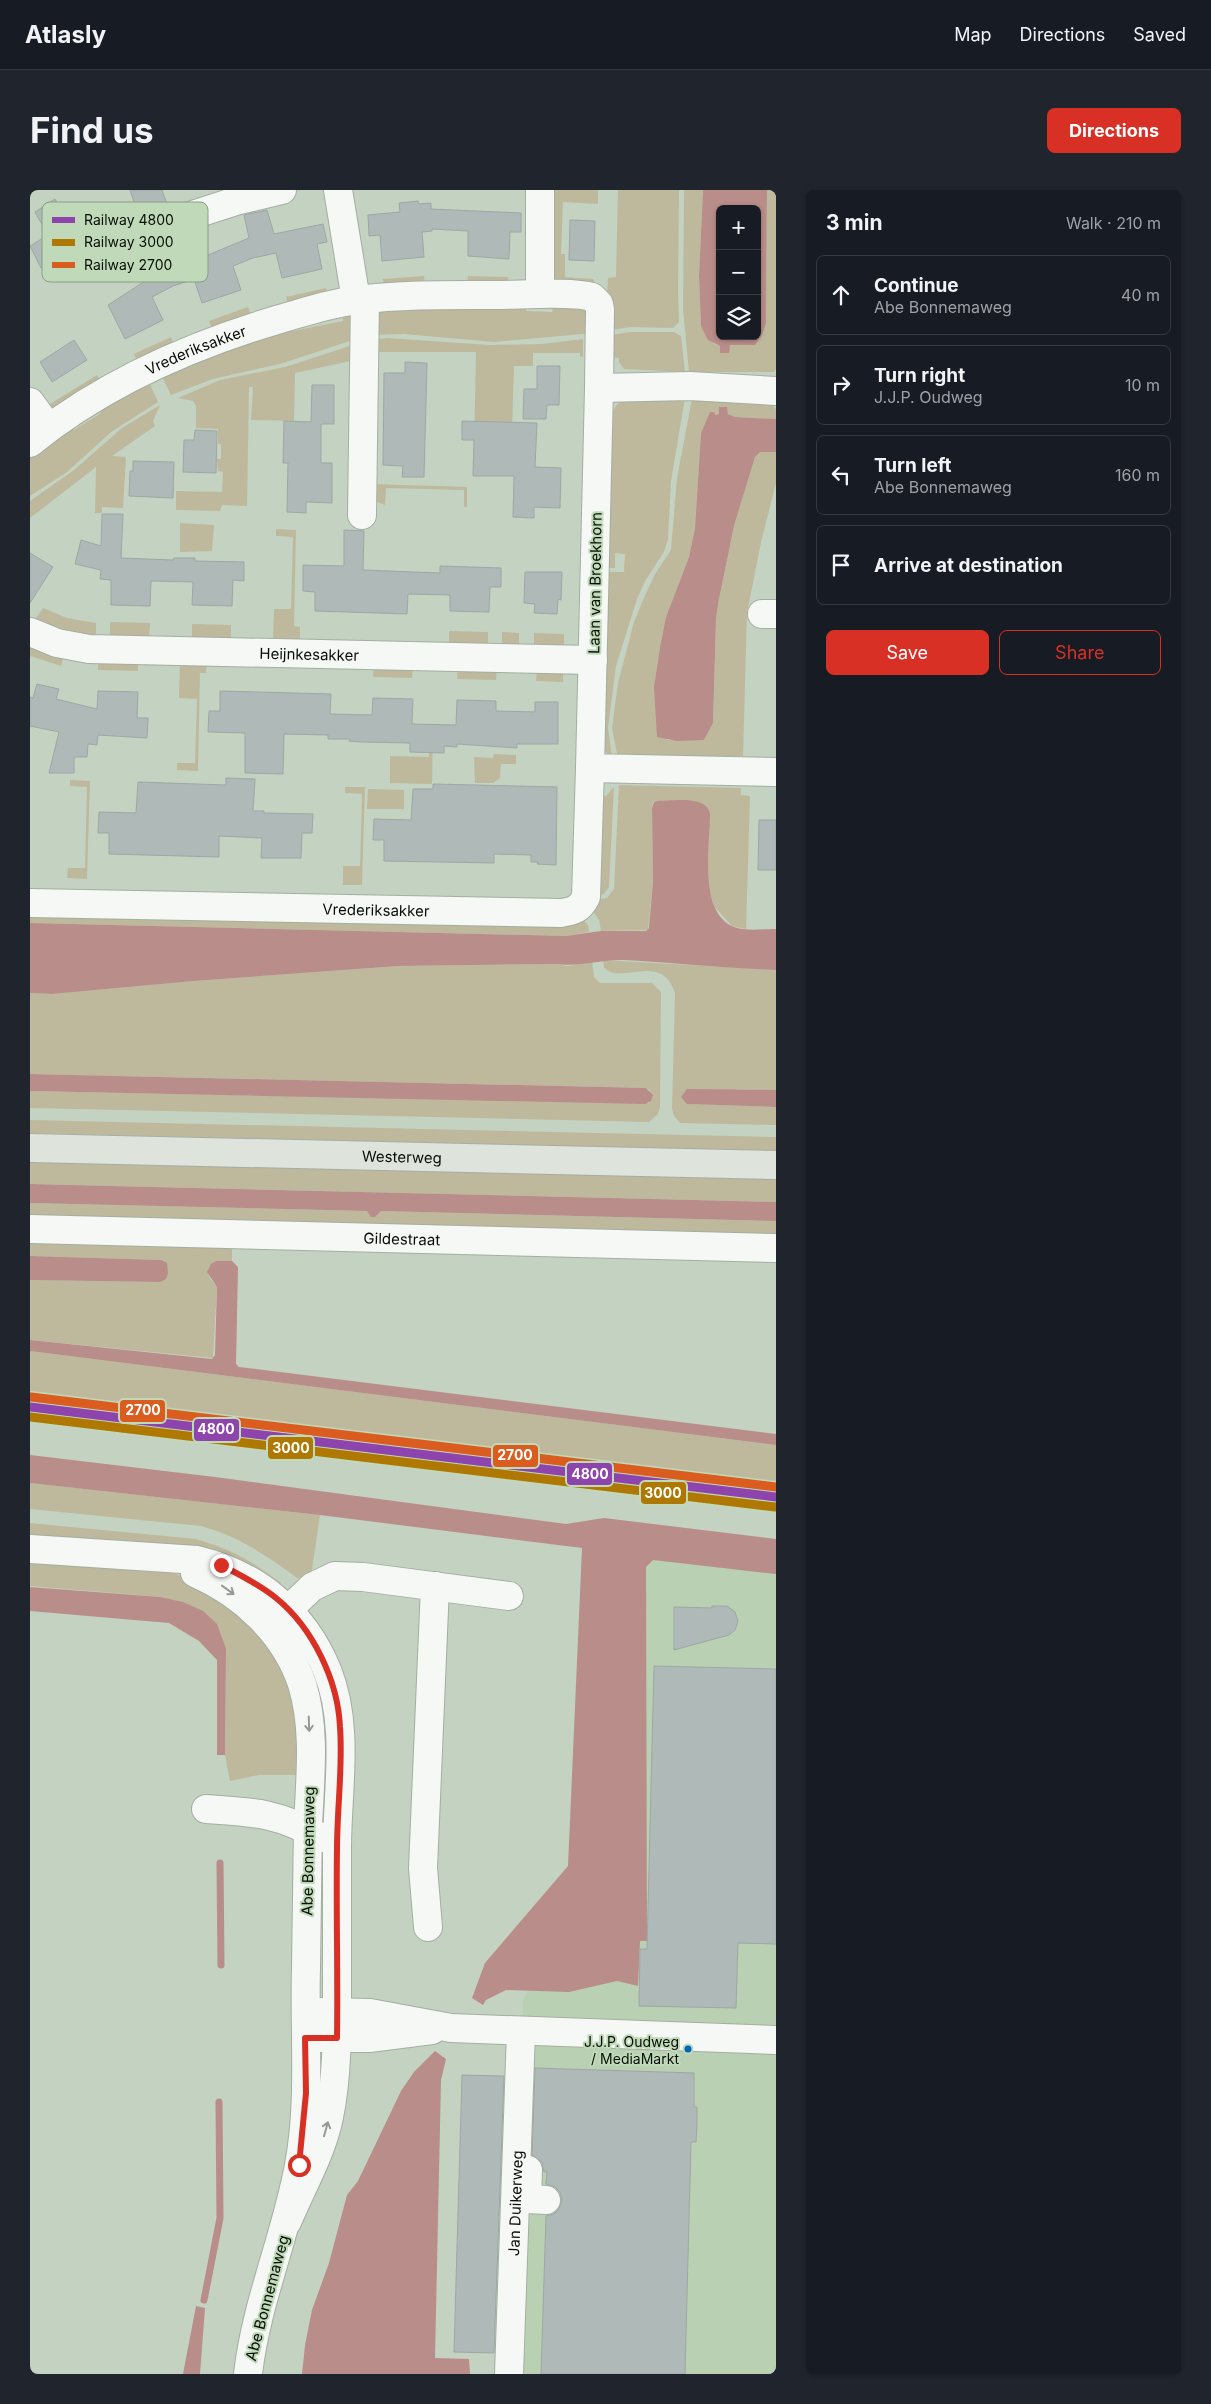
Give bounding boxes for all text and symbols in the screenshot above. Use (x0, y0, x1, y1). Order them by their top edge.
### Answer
text: Atlasly (25, 20, 106, 49)
text: Map (954, 24, 992, 45)
text: Directions (1020, 24, 1105, 45)
text: Saved (1133, 24, 1186, 45)
button: Directions (1047, 108, 1181, 153)
text: Find us (30, 109, 154, 151)
legend (42, 202, 208, 282)
map controls (716, 205, 761, 340)
button: + (716, 205, 761, 250)
text: 3 min (826, 210, 882, 235)
text: Railway 4800 (84, 211, 174, 228)
text: Walk · 210 m (1066, 213, 1161, 233)
text: Railway 3000 (84, 233, 174, 250)
button: − (716, 250, 761, 295)
text: Railway 2700 (84, 256, 172, 273)
text: Continue (874, 274, 959, 297)
icon: ahead (827, 281, 855, 309)
text: 40 m (1121, 285, 1160, 305)
button: layers (716, 295, 761, 340)
text: Abe Bonnemaweg (874, 297, 1012, 317)
street label: Vrederiksakker (142, 321, 249, 379)
text: Turn right (874, 364, 965, 387)
icon: right (827, 371, 855, 399)
text: 10 m (1125, 375, 1160, 395)
text: J.J.P. Oudweg (874, 387, 983, 407)
text: Turn left (874, 454, 952, 477)
icon: left (827, 461, 855, 489)
text: 160 m (1115, 465, 1160, 485)
text: Abe Bonnemaweg (874, 477, 1012, 497)
street label: Laan van Broekhorn (584, 512, 606, 654)
icon: arrive (827, 551, 855, 579)
text: Arrive at destination (874, 554, 1063, 577)
button: Save (826, 630, 989, 675)
button: Share (999, 630, 1161, 675)
street label: Heijnkesakker (259, 643, 360, 664)
street label: Vrederiksakker (322, 899, 430, 920)
street label: Westerweg (362, 1146, 442, 1167)
street label: Gildestraat (363, 1228, 441, 1249)
line badge: 2700 (119, 1399, 166, 1423)
text: 2700 (125, 1401, 161, 1418)
line badge: 4800 (193, 1418, 240, 1442)
text: 4800 (197, 1420, 235, 1437)
line badge: 3000 (267, 1436, 314, 1460)
text: 3000 (272, 1439, 310, 1456)
line badge: 2700 (492, 1444, 539, 1468)
text: 2700 (497, 1446, 533, 1463)
line badge: 4800 (566, 1462, 613, 1486)
text: 4800 (571, 1465, 609, 1482)
line badge: 3000 (640, 1481, 687, 1505)
text: 3000 (644, 1484, 682, 1501)
route end (210, 1554, 233, 1577)
one-way arrow (221, 1585, 235, 1595)
one-way arrow (305, 1716, 314, 1732)
street label: Abe Bonnemaweg (297, 1786, 319, 1916)
place label: J.J.P. Oudweg / MediaMarkt (584, 2033, 679, 2067)
marker: J.J.P. Oudweg / MediaMarkt (683, 2044, 693, 2054)
one-way arrow (322, 2121, 332, 2137)
street label: Jan Duikerweg (504, 2150, 526, 2256)
route start (288, 2154, 311, 2177)
street label: Abe Bonnemaweg (241, 2233, 293, 2363)

